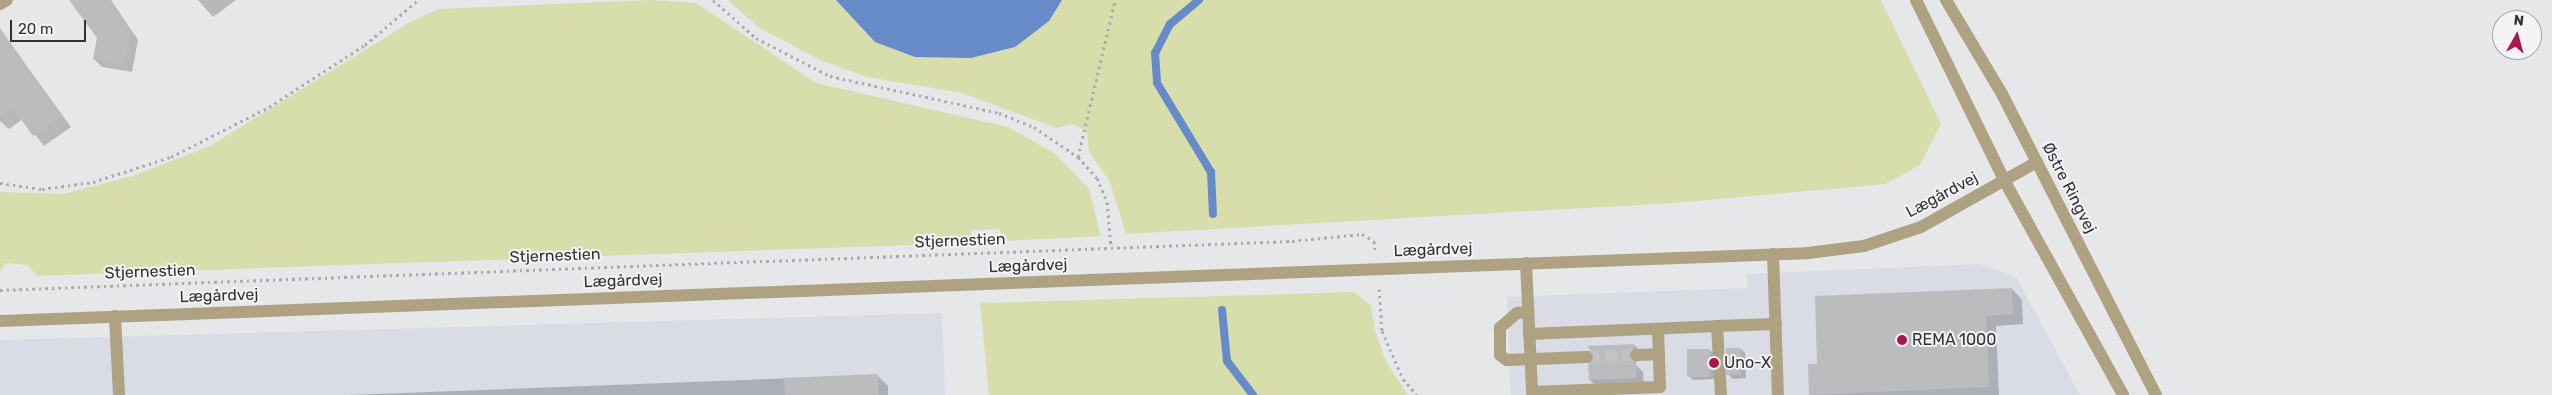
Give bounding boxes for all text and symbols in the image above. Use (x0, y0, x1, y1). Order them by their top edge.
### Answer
scale bar (12, 10, 89, 42)
north arrow (2492, 10, 2542, 60)
text: N (2513, 12, 2525, 30)
text: 20 m (18, 20, 53, 38)
street label: Østre Ringvej (2038, 139, 2100, 237)
street label: Lægårdvej (1903, 168, 1981, 222)
street label: Stjernestien (914, 230, 1006, 252)
street label: Lægårdvej (1393, 239, 1473, 261)
street label: Stjernestien (509, 245, 601, 267)
street label: Lægårdvej (988, 255, 1068, 277)
street label: Stjernestien (104, 261, 196, 283)
street label: Lægårdvej (583, 270, 663, 292)
street label: Lægårdvej (179, 285, 259, 307)
place label: REMA 1000 (1912, 330, 1997, 350)
marker: REMA 1000 (1896, 334, 1908, 346)
place label: Uno-X (1724, 353, 1771, 373)
marker: Uno-X (1708, 357, 1720, 369)

